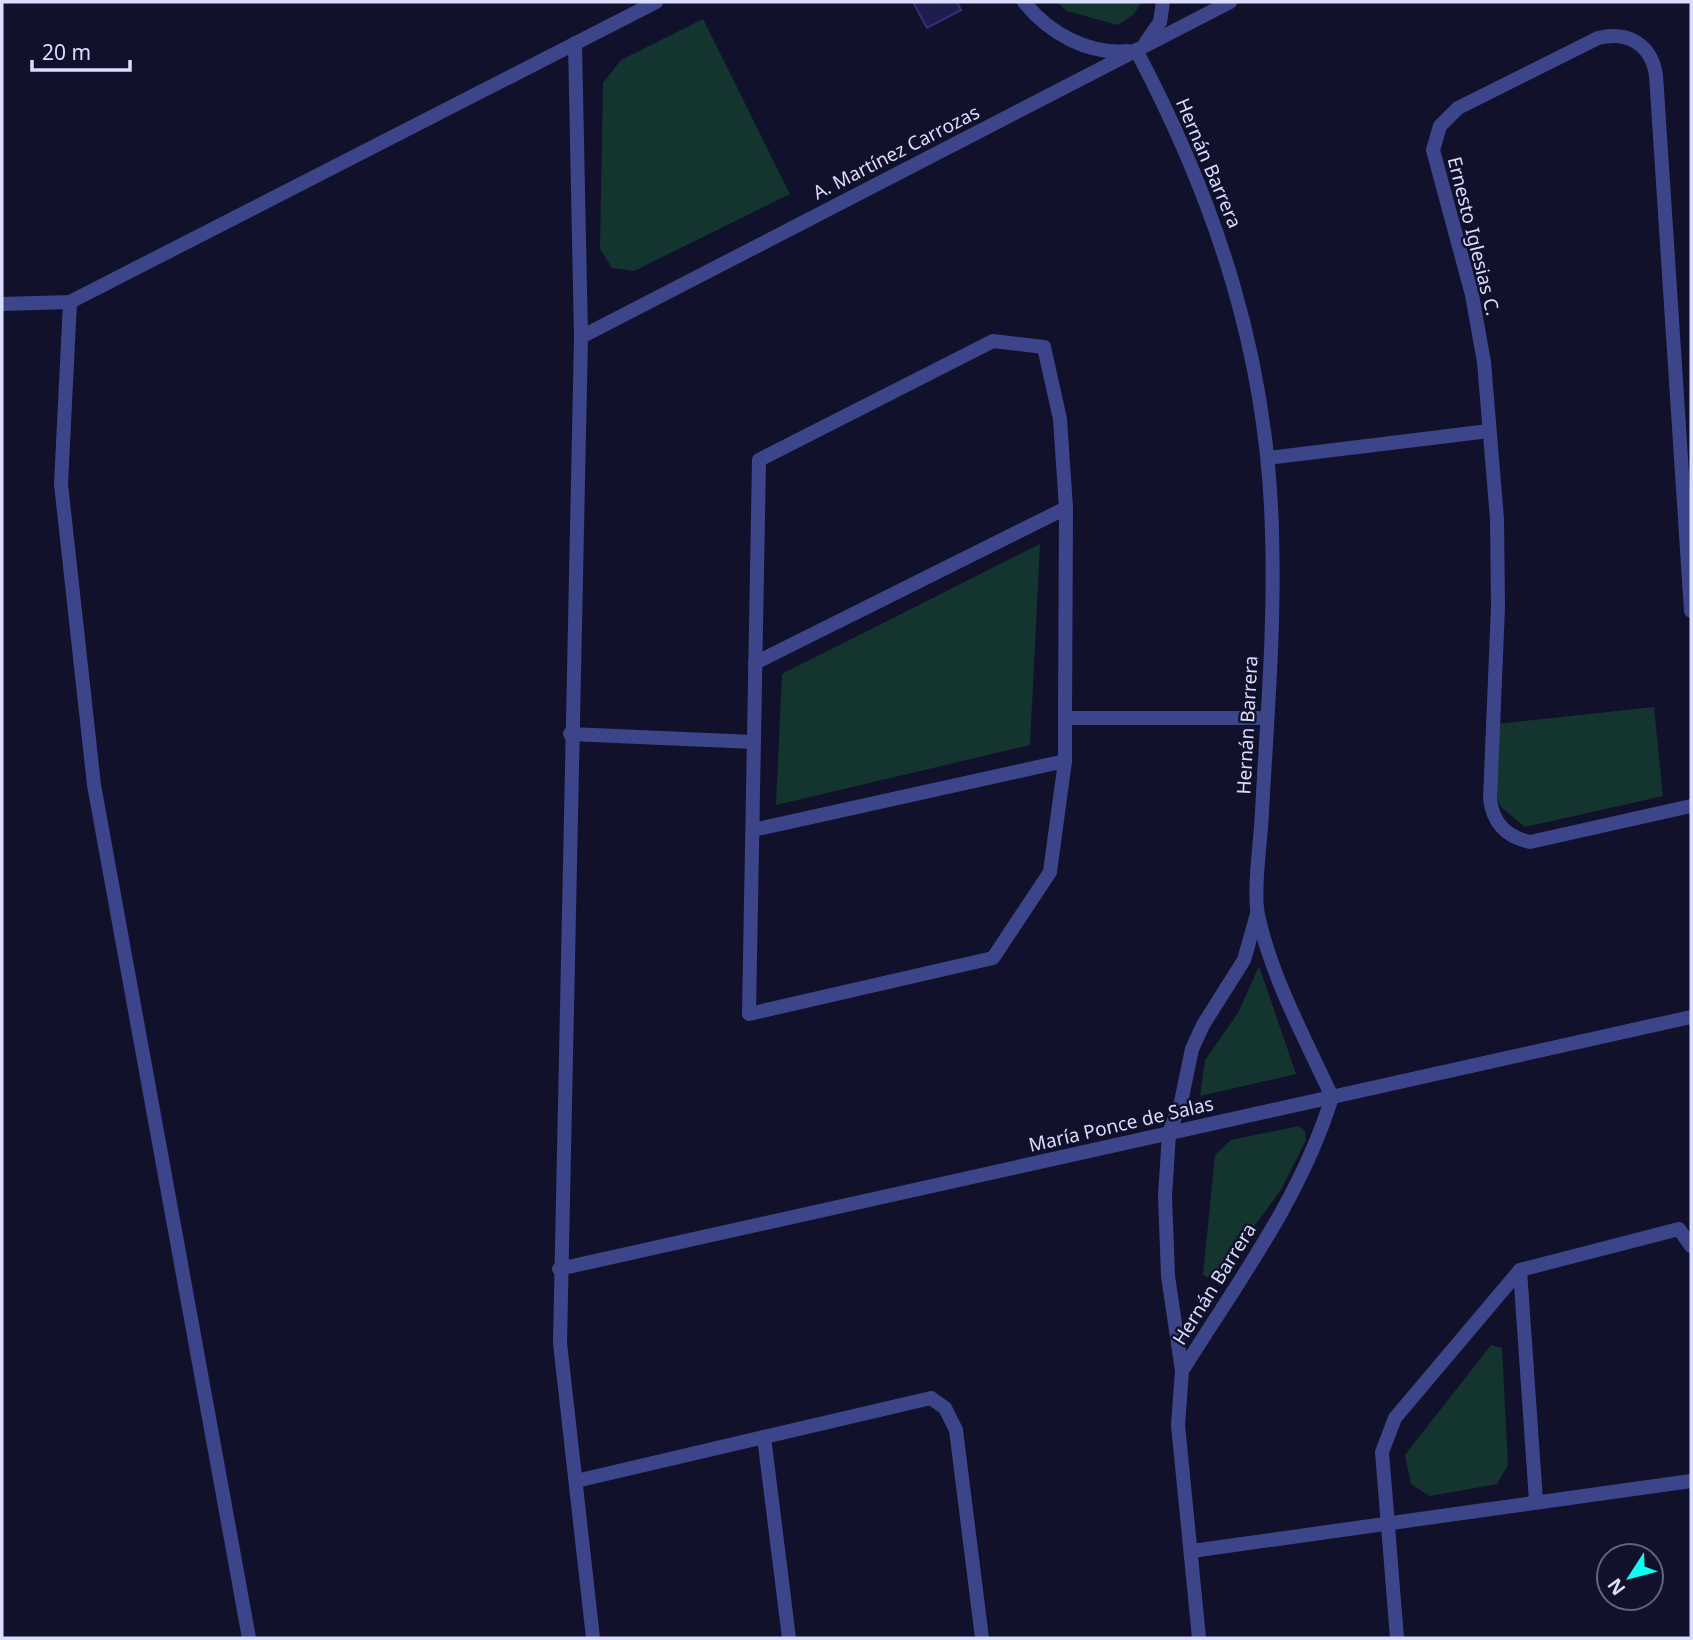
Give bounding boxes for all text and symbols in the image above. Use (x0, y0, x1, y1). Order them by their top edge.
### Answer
scale bar (32, 28, 130, 72)
text: 20 m (42, 38, 91, 66)
street label: Hernán Barrera (1170, 94, 1248, 232)
street label: A. Martínez Carrozas (808, 99, 984, 205)
street label: Ernesto Iglesias C. (1442, 154, 1506, 318)
street label: Hernán Barrera (1230, 655, 1264, 795)
street label: María Ponce de Salas (1026, 1090, 1216, 1158)
street label: Hernán Barrera (1166, 1218, 1262, 1350)
north arrow (1595, 1542, 1665, 1612)
text: N (1601, 1573, 1631, 1601)

